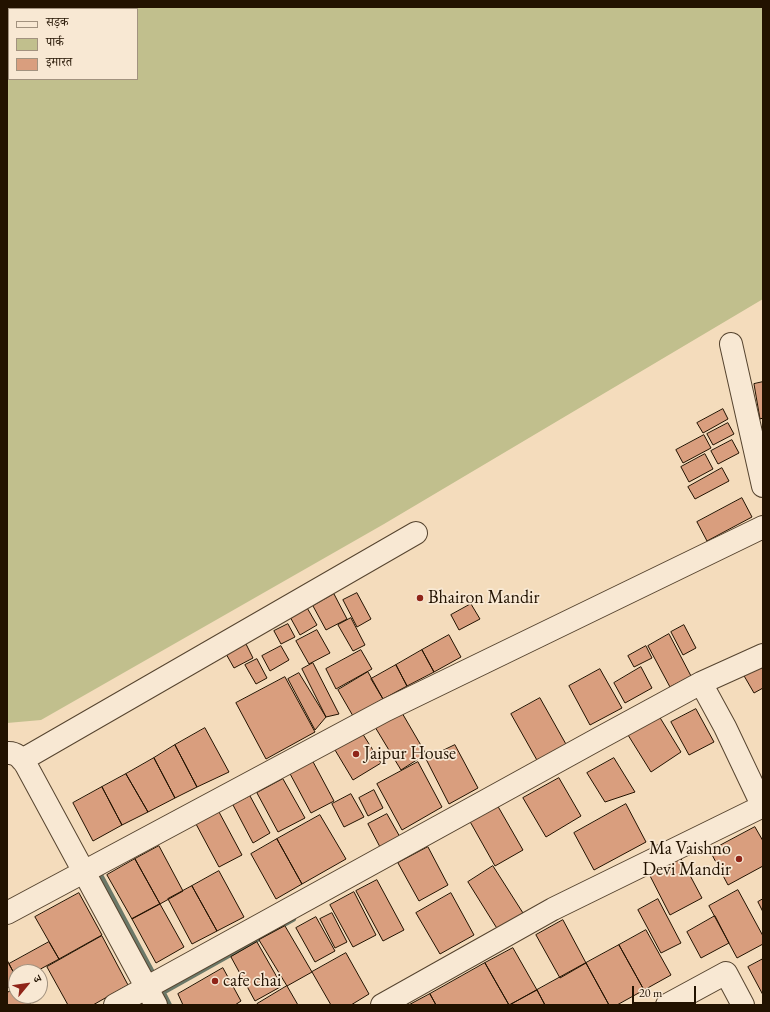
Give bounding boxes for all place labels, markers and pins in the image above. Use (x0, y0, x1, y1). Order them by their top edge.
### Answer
place label: Bhairon Mandir (428, 587, 540, 609)
marker: Bhairon Mandir (415, 593, 425, 603)
place label: Jaipur House (364, 743, 456, 765)
marker: Jaipur House (351, 749, 361, 759)
place label: Ma Vaishno Devi Mandir (642, 838, 731, 880)
marker: Ma Vaishno Devi Mandir (734, 854, 744, 864)
place label: cafe chai (223, 970, 281, 992)
marker: cafe chai (210, 976, 220, 986)

